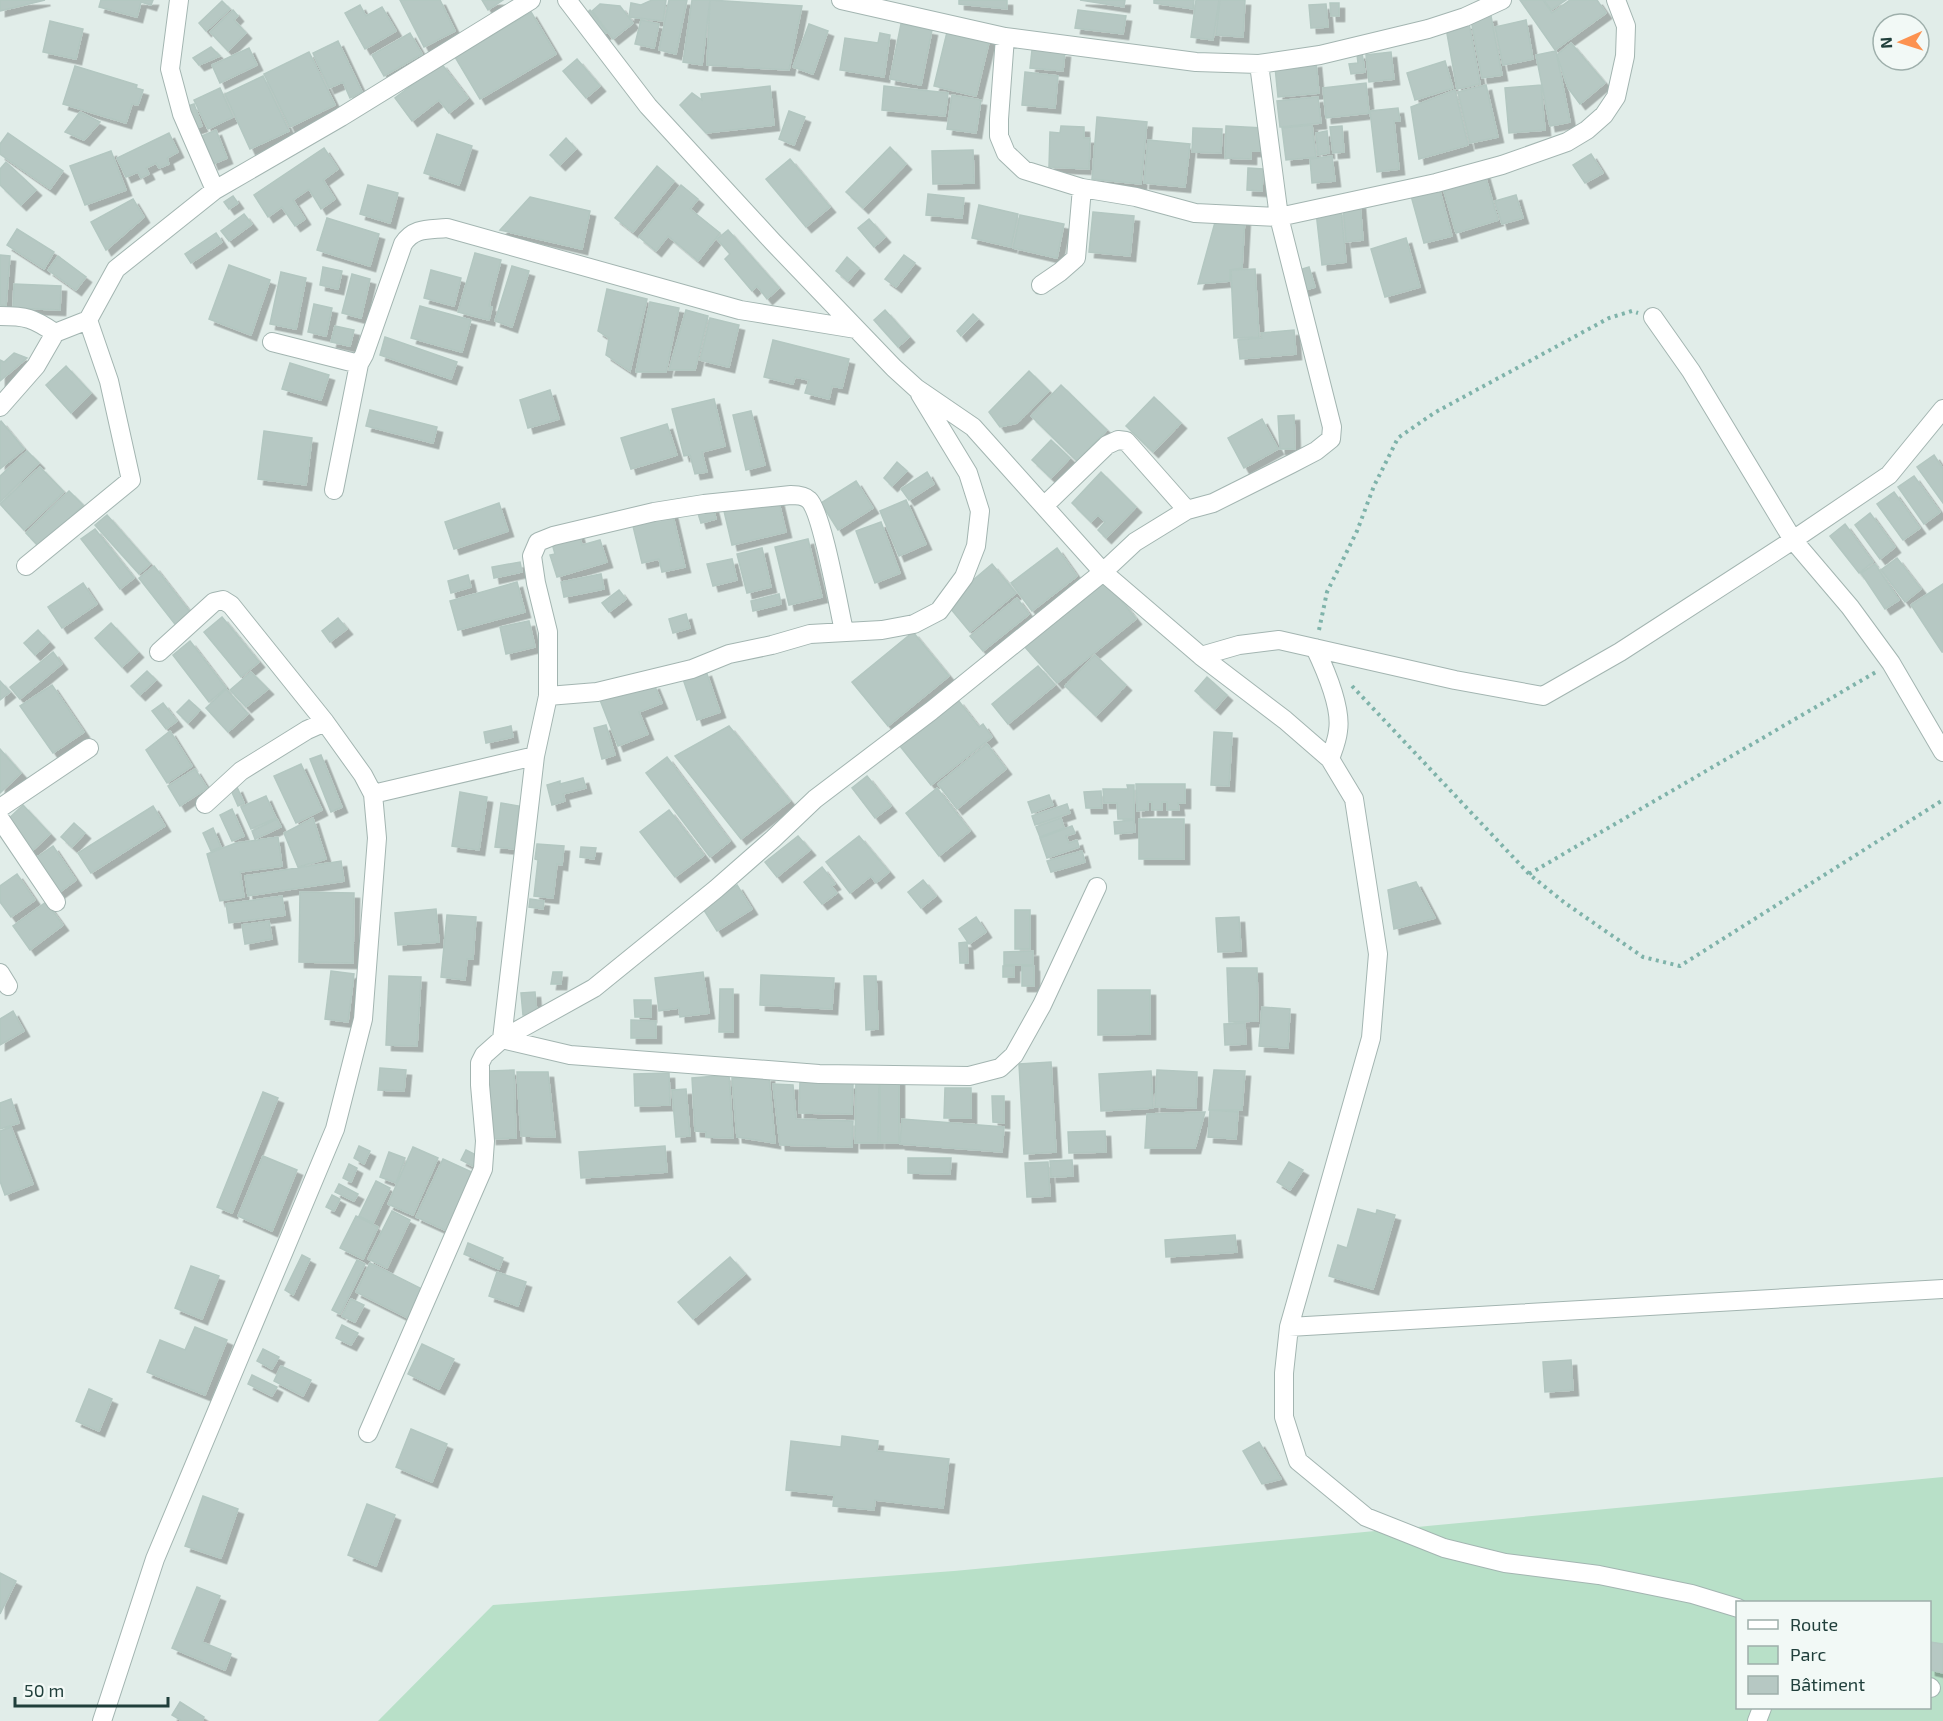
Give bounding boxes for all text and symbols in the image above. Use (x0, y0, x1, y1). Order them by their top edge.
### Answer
north arrow (1871, 12, 1931, 72)
text: N (1876, 37, 1895, 49)
legend (1736, 1601, 1931, 1709)
text: Route (1790, 1613, 1838, 1635)
text: Parc (1790, 1643, 1826, 1665)
scale bar (15, 1670, 168, 1708)
text: Bâtiment (1790, 1673, 1865, 1695)
text: 50 m (24, 1679, 64, 1701)

